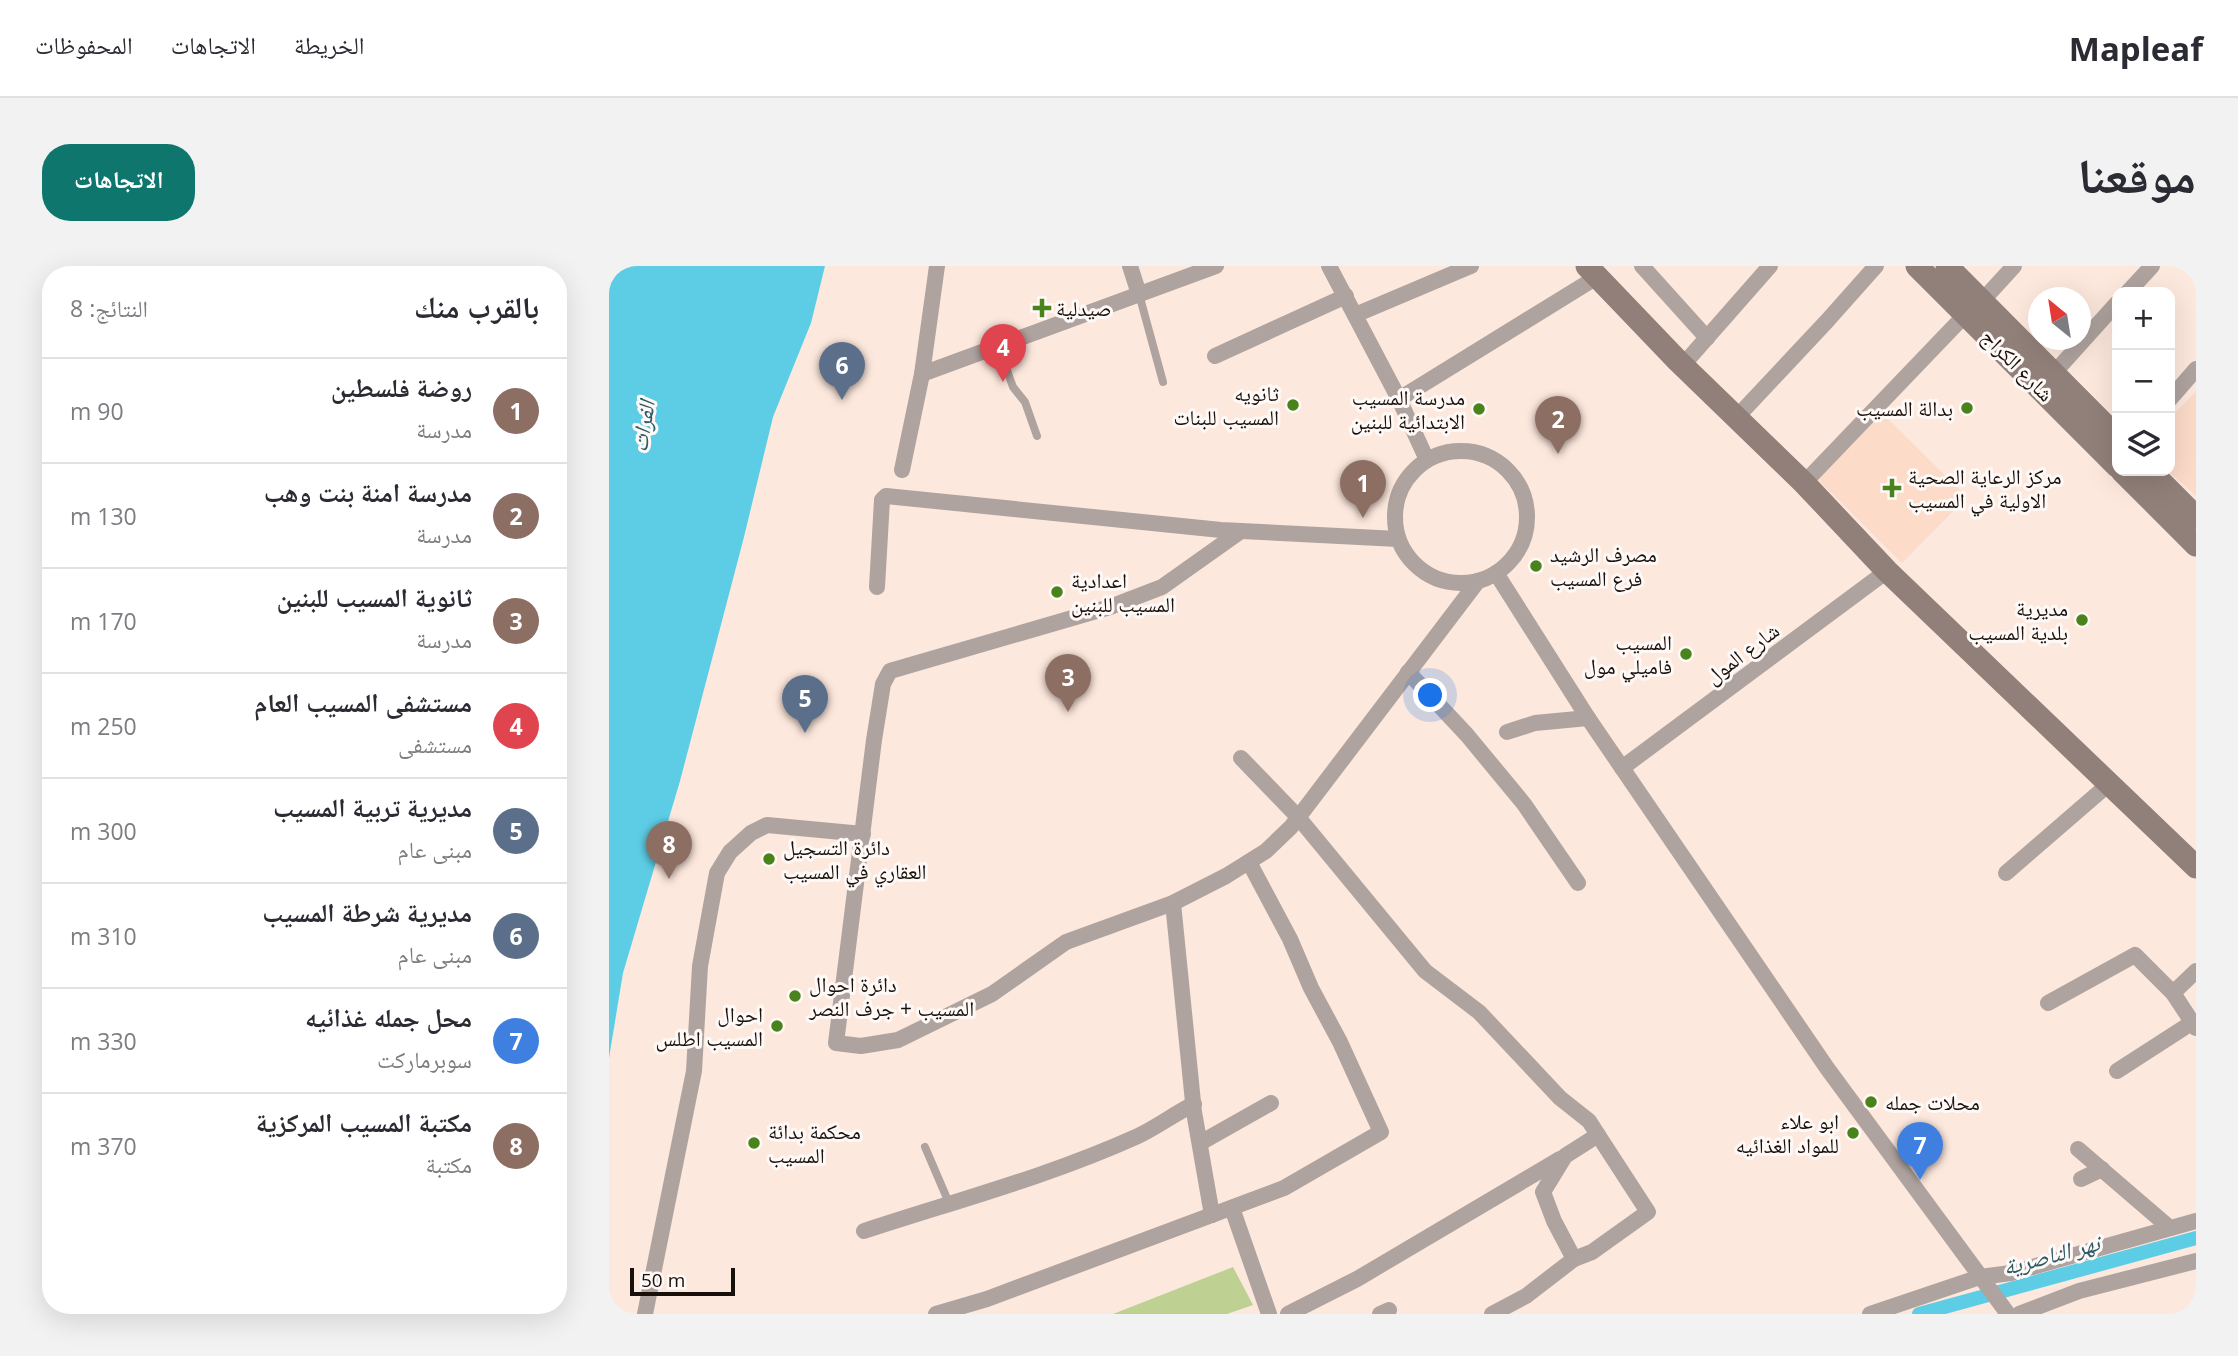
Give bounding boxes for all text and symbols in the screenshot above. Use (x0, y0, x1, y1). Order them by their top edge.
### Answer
text: Mapleaf (2069, 26, 2203, 71)
text: المحفوظات (35, 28, 133, 61)
text: الاتجاهات (171, 28, 256, 61)
text: الخريطة (294, 28, 365, 61)
text: موقعنا (2078, 141, 2196, 207)
button: الاتجاهات (42, 144, 195, 221)
text: بالقرب منك (414, 286, 539, 327)
north arrow (2028, 287, 2091, 350)
map controls (2112, 287, 2175, 476)
button: + (2112, 287, 2175, 350)
text: النتائج: 8 (70, 292, 148, 324)
place label: صيدلية (1056, 294, 1112, 322)
marker: صيدلية (1034, 300, 1050, 316)
street label: شارع الكراج (1976, 323, 2060, 407)
pin: 4 (980, 324, 1026, 382)
pin: 6 (819, 342, 865, 400)
button: − (2112, 350, 2175, 413)
text: روضة فلسطين (331, 369, 472, 405)
place label: ثانويه المسيب للبنات (1173, 379, 1279, 431)
place label: مدرسة المسيب الابتدائية للبنين (1351, 383, 1465, 435)
place label: بدالة المسيب (1856, 394, 1953, 422)
text: 90 m (70, 395, 124, 427)
text: 1 (509, 395, 523, 427)
water label: الفرات (622, 395, 662, 454)
pin: 2 (1535, 396, 1581, 454)
marker: ثانويه المسيب للبنات (1285, 397, 1301, 413)
marker: بدالة المسيب (1959, 400, 1975, 416)
marker: مدرسة المسيب الابتدائية للبنين (1471, 401, 1487, 417)
text: مدرسة (416, 413, 472, 445)
button: layers (2112, 413, 2175, 476)
pin: 1 (1340, 460, 1386, 518)
place label: مركز الرعاية الصحية الاولية في المسيب (1908, 462, 2062, 517)
text: مدرسة امنة بنت وهب (264, 474, 472, 510)
marker: مركز الرعاية الصحية الاولية في المسيب (1882, 478, 1902, 498)
text: 130 m (70, 500, 137, 532)
text: 2 (509, 500, 523, 532)
text: مدرسة (416, 518, 472, 550)
place label: مصرف الرشيد فرع المسيب (1550, 540, 1657, 592)
marker: مصرف الرشيد فرع المسيب (1528, 558, 1544, 574)
place label: اعدادية المسيب للبنين (1071, 566, 1175, 618)
text: ثانوية المسيب للبنين (277, 579, 472, 615)
marker: اعدادية المسيب للبنين (1049, 584, 1065, 600)
place label: مديرية بلدية المسيب (1968, 594, 2068, 646)
text: 170 m (70, 605, 137, 637)
text: 3 (509, 605, 523, 637)
marker: مديرية بلدية المسيب (2074, 612, 2090, 628)
street label: شارع المول (1699, 616, 1785, 690)
text: مدرسة (416, 623, 472, 655)
place label: المسيب فاميلي مول (1584, 628, 1672, 683)
marker: المسيب فاميلي مول (1678, 646, 1694, 662)
pin: 3 (1045, 654, 1091, 712)
pin: 5 (782, 675, 828, 733)
your location (1413, 678, 1447, 712)
text: مستشفى المسيب العام (254, 684, 472, 720)
text: 250 m (70, 710, 137, 742)
text: 4 (509, 710, 523, 742)
text: مستشفى (398, 728, 472, 760)
text: مديرية تربية المسيب (273, 789, 472, 825)
text: 300 m (70, 815, 137, 847)
text: 5 (509, 815, 523, 847)
pin: 8 (646, 821, 692, 879)
text: مبنى عام (398, 833, 472, 865)
place label: دائرة التسجيل العقاري في المسيب (783, 833, 927, 888)
marker: دائرة التسجيل العقاري في المسيب (761, 851, 777, 867)
text: مديرية شرطة المسيب (262, 894, 472, 930)
text: 310 m (70, 920, 137, 952)
text: 6 (509, 920, 523, 952)
text: مبنى عام (398, 938, 472, 970)
place label: دائرة احوال المسيب + جرف النصر (808, 970, 974, 1022)
marker: دائرة احوال المسيب + جرف النصر (787, 988, 803, 1004)
text: محل جمله غذائيه (305, 999, 472, 1035)
place label: احوال المسيب اطلس (655, 1000, 763, 1052)
marker: احوال المسيب اطلس (769, 1018, 785, 1034)
text: 330 m (70, 1025, 137, 1057)
text: 7 (509, 1025, 523, 1057)
text: سوبرماركت (377, 1043, 472, 1075)
place label: محلات جمله (1885, 1088, 1980, 1116)
marker: محلات جمله (1863, 1094, 1879, 1110)
text: مكتبة المسيب المركزية (256, 1104, 472, 1140)
place label: ابو علاء للمواد الغذائيه (1736, 1107, 1839, 1159)
place label: محكمة بدائة المسيب (768, 1117, 861, 1169)
pin: 7 (1897, 1122, 1943, 1180)
marker: ابو علاء للمواد الغذائيه (1845, 1125, 1861, 1141)
text: 370 m (70, 1130, 137, 1162)
text: 8 (509, 1130, 523, 1162)
marker: محكمة بدائة المسيب (746, 1135, 762, 1151)
text: مكتبة (426, 1148, 472, 1180)
water label: نهر الناصرية (1999, 1225, 2106, 1282)
scale bar (630, 1265, 735, 1297)
text: 50 m (641, 1267, 685, 1293)

